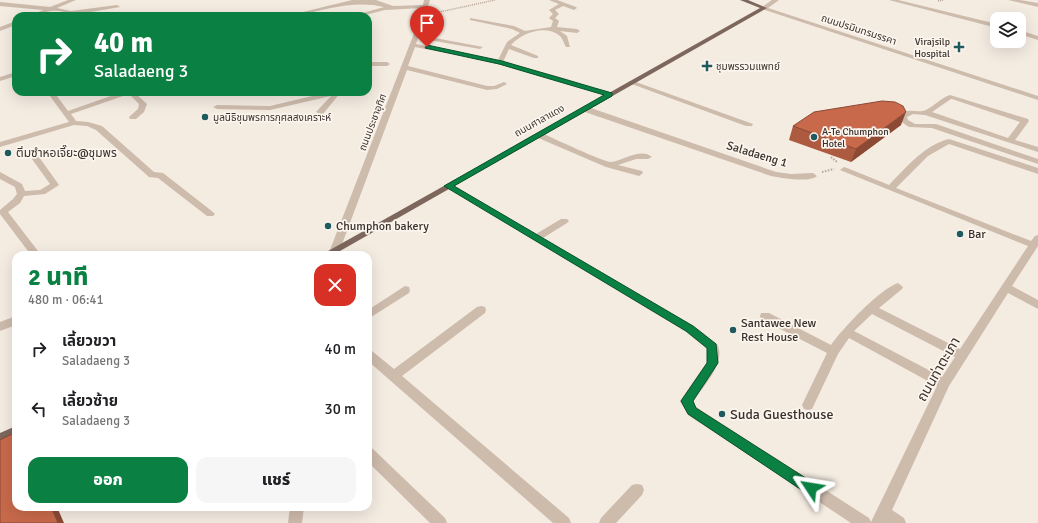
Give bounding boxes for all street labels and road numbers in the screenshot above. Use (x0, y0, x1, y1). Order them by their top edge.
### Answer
street label: ถนนปรมินทรมรรคา (819, 12, 898, 48)
street label: ถนนประชาอุทิศ (357, 92, 389, 153)
street label: ถนนศาลาแดง (512, 102, 567, 140)
street label: Saladaeng 1 (725, 138, 789, 171)
street label: ถนนท่าตะเภา (913, 334, 964, 405)

